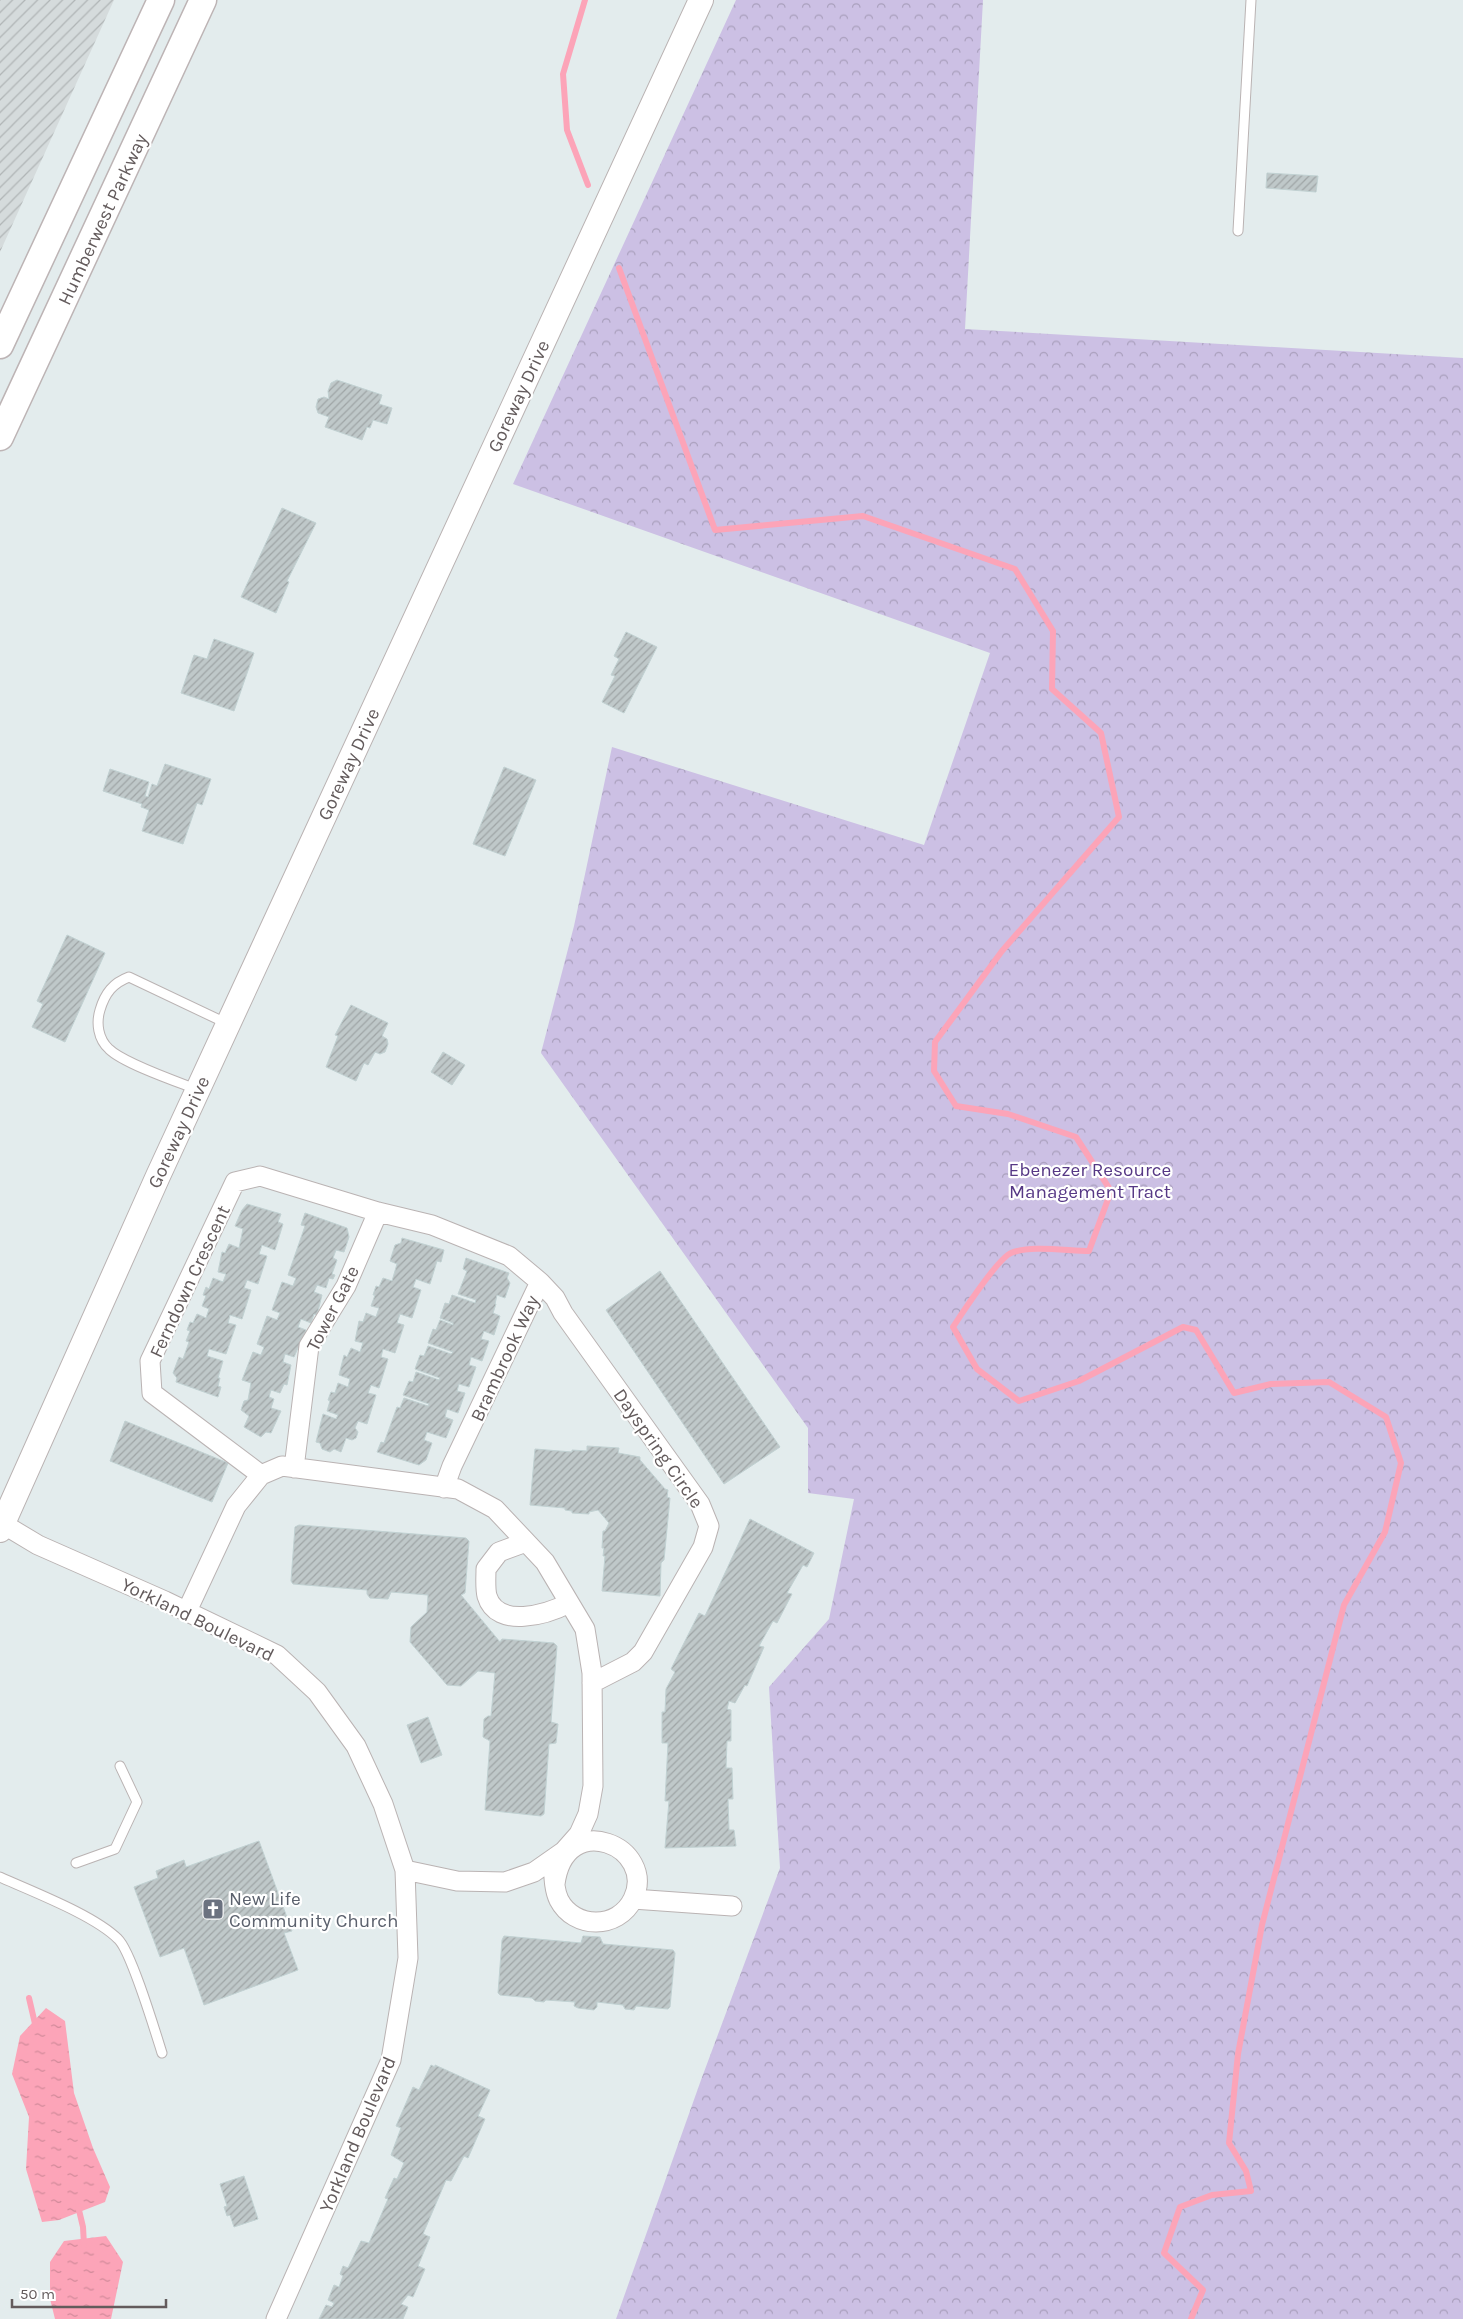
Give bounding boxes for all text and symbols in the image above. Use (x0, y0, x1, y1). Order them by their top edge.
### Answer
street label: Humberwest Parkway (53, 130, 152, 309)
street label: Goreway Drive (483, 337, 554, 456)
street label: Goreway Drive (313, 705, 384, 824)
street label: Goreway Drive (143, 1073, 214, 1192)
park label: Ebenezer Resource Management Tract (1009, 1159, 1171, 1203)
street label: Ferndown Crescent (145, 1202, 235, 1361)
street label: Tower Gate (302, 1262, 364, 1355)
street label: Brambrook Way (466, 1292, 544, 1425)
street label: Dayspring Circle (609, 1384, 708, 1513)
street label: Yorkland Boulevard (118, 1573, 277, 1666)
place label: New Life Community Church (229, 1888, 398, 1932)
church icon: New Life Community Church (201, 1897, 225, 1921)
street label: Yorkland Boulevard (315, 2053, 401, 2216)
scale bar (12, 2276, 166, 2308)
text: 50 m (20, 2285, 55, 2303)

